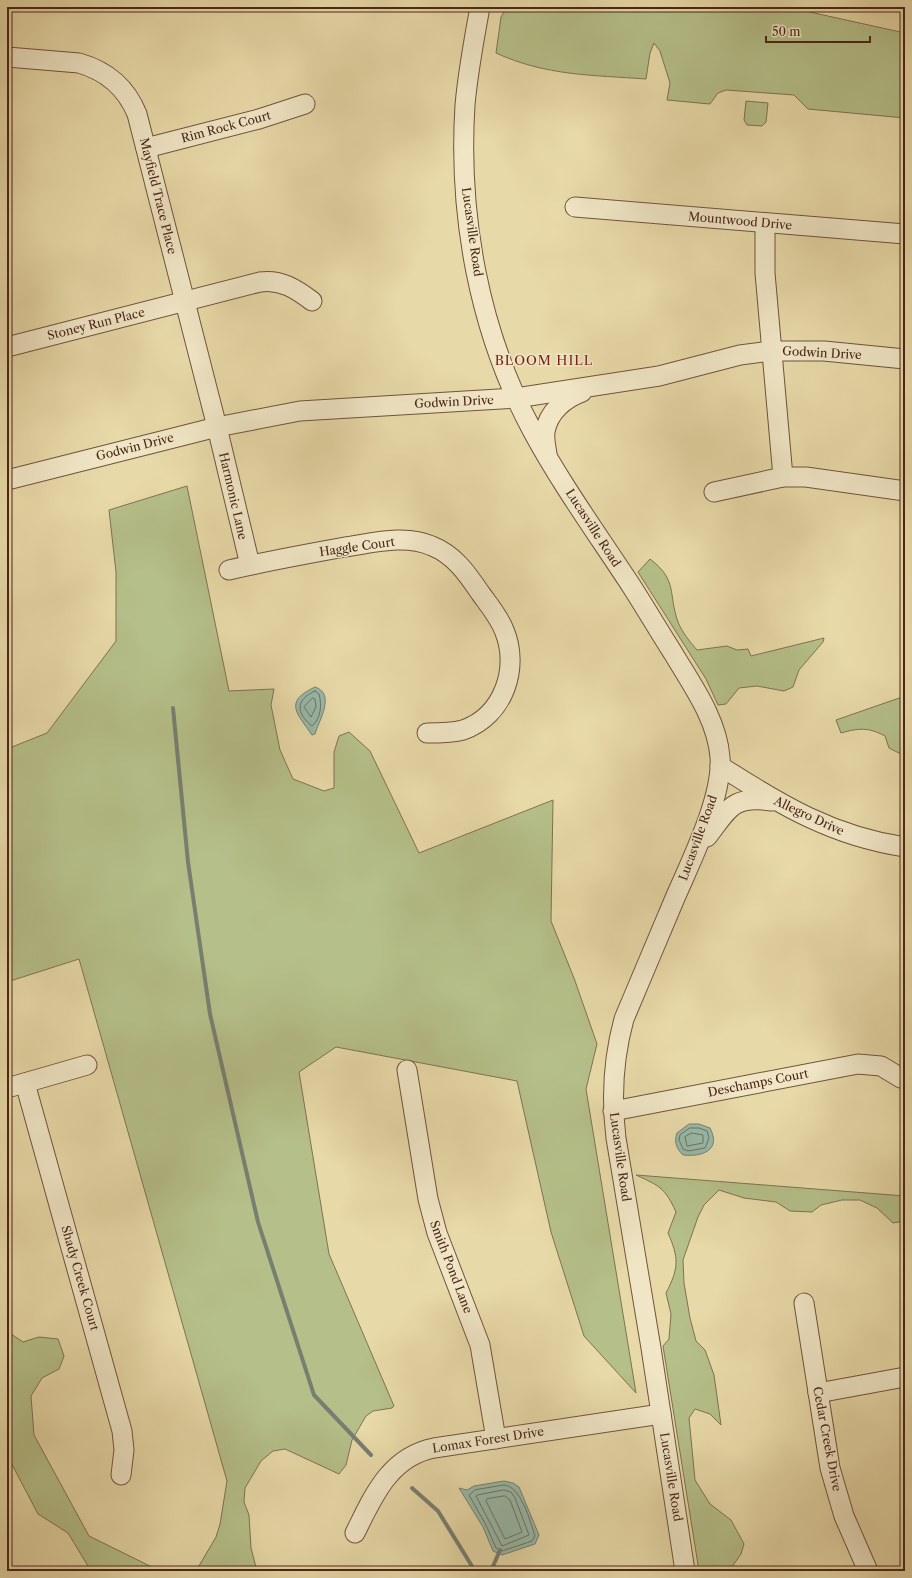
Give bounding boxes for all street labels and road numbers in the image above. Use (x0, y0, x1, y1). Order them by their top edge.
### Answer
street label: Rim Rock Court (179, 107, 273, 146)
street label: Mayfield Trace Place (137, 136, 180, 256)
street label: Lucasville Road (459, 186, 486, 278)
street label: Mountwood Drive (687, 208, 793, 233)
street label: Stoney Run Place (46, 304, 146, 343)
street label: Godwin Drive (782, 343, 862, 362)
street label: Godwin Drive (414, 392, 494, 411)
street label: Godwin Drive (94, 430, 176, 463)
street label: Harmonic Lane (216, 451, 251, 541)
street label: Lucasville Road (563, 486, 625, 570)
street label: Haggle Court (318, 534, 396, 559)
street label: Lucasville Road (675, 792, 720, 883)
street label: Allegro Drive (771, 792, 847, 838)
street label: Deschamps Court (706, 1065, 810, 1100)
street label: Lucasville Road (607, 1111, 634, 1203)
street label: Smith Pond Lane (427, 1218, 476, 1316)
street label: Shady Creek Court (58, 1224, 103, 1333)
street label: Cedar Creek Drive (810, 1385, 845, 1493)
street label: Lomax Forest Drive (431, 1423, 545, 1456)
street label: Lucasville Road (657, 1431, 686, 1523)

